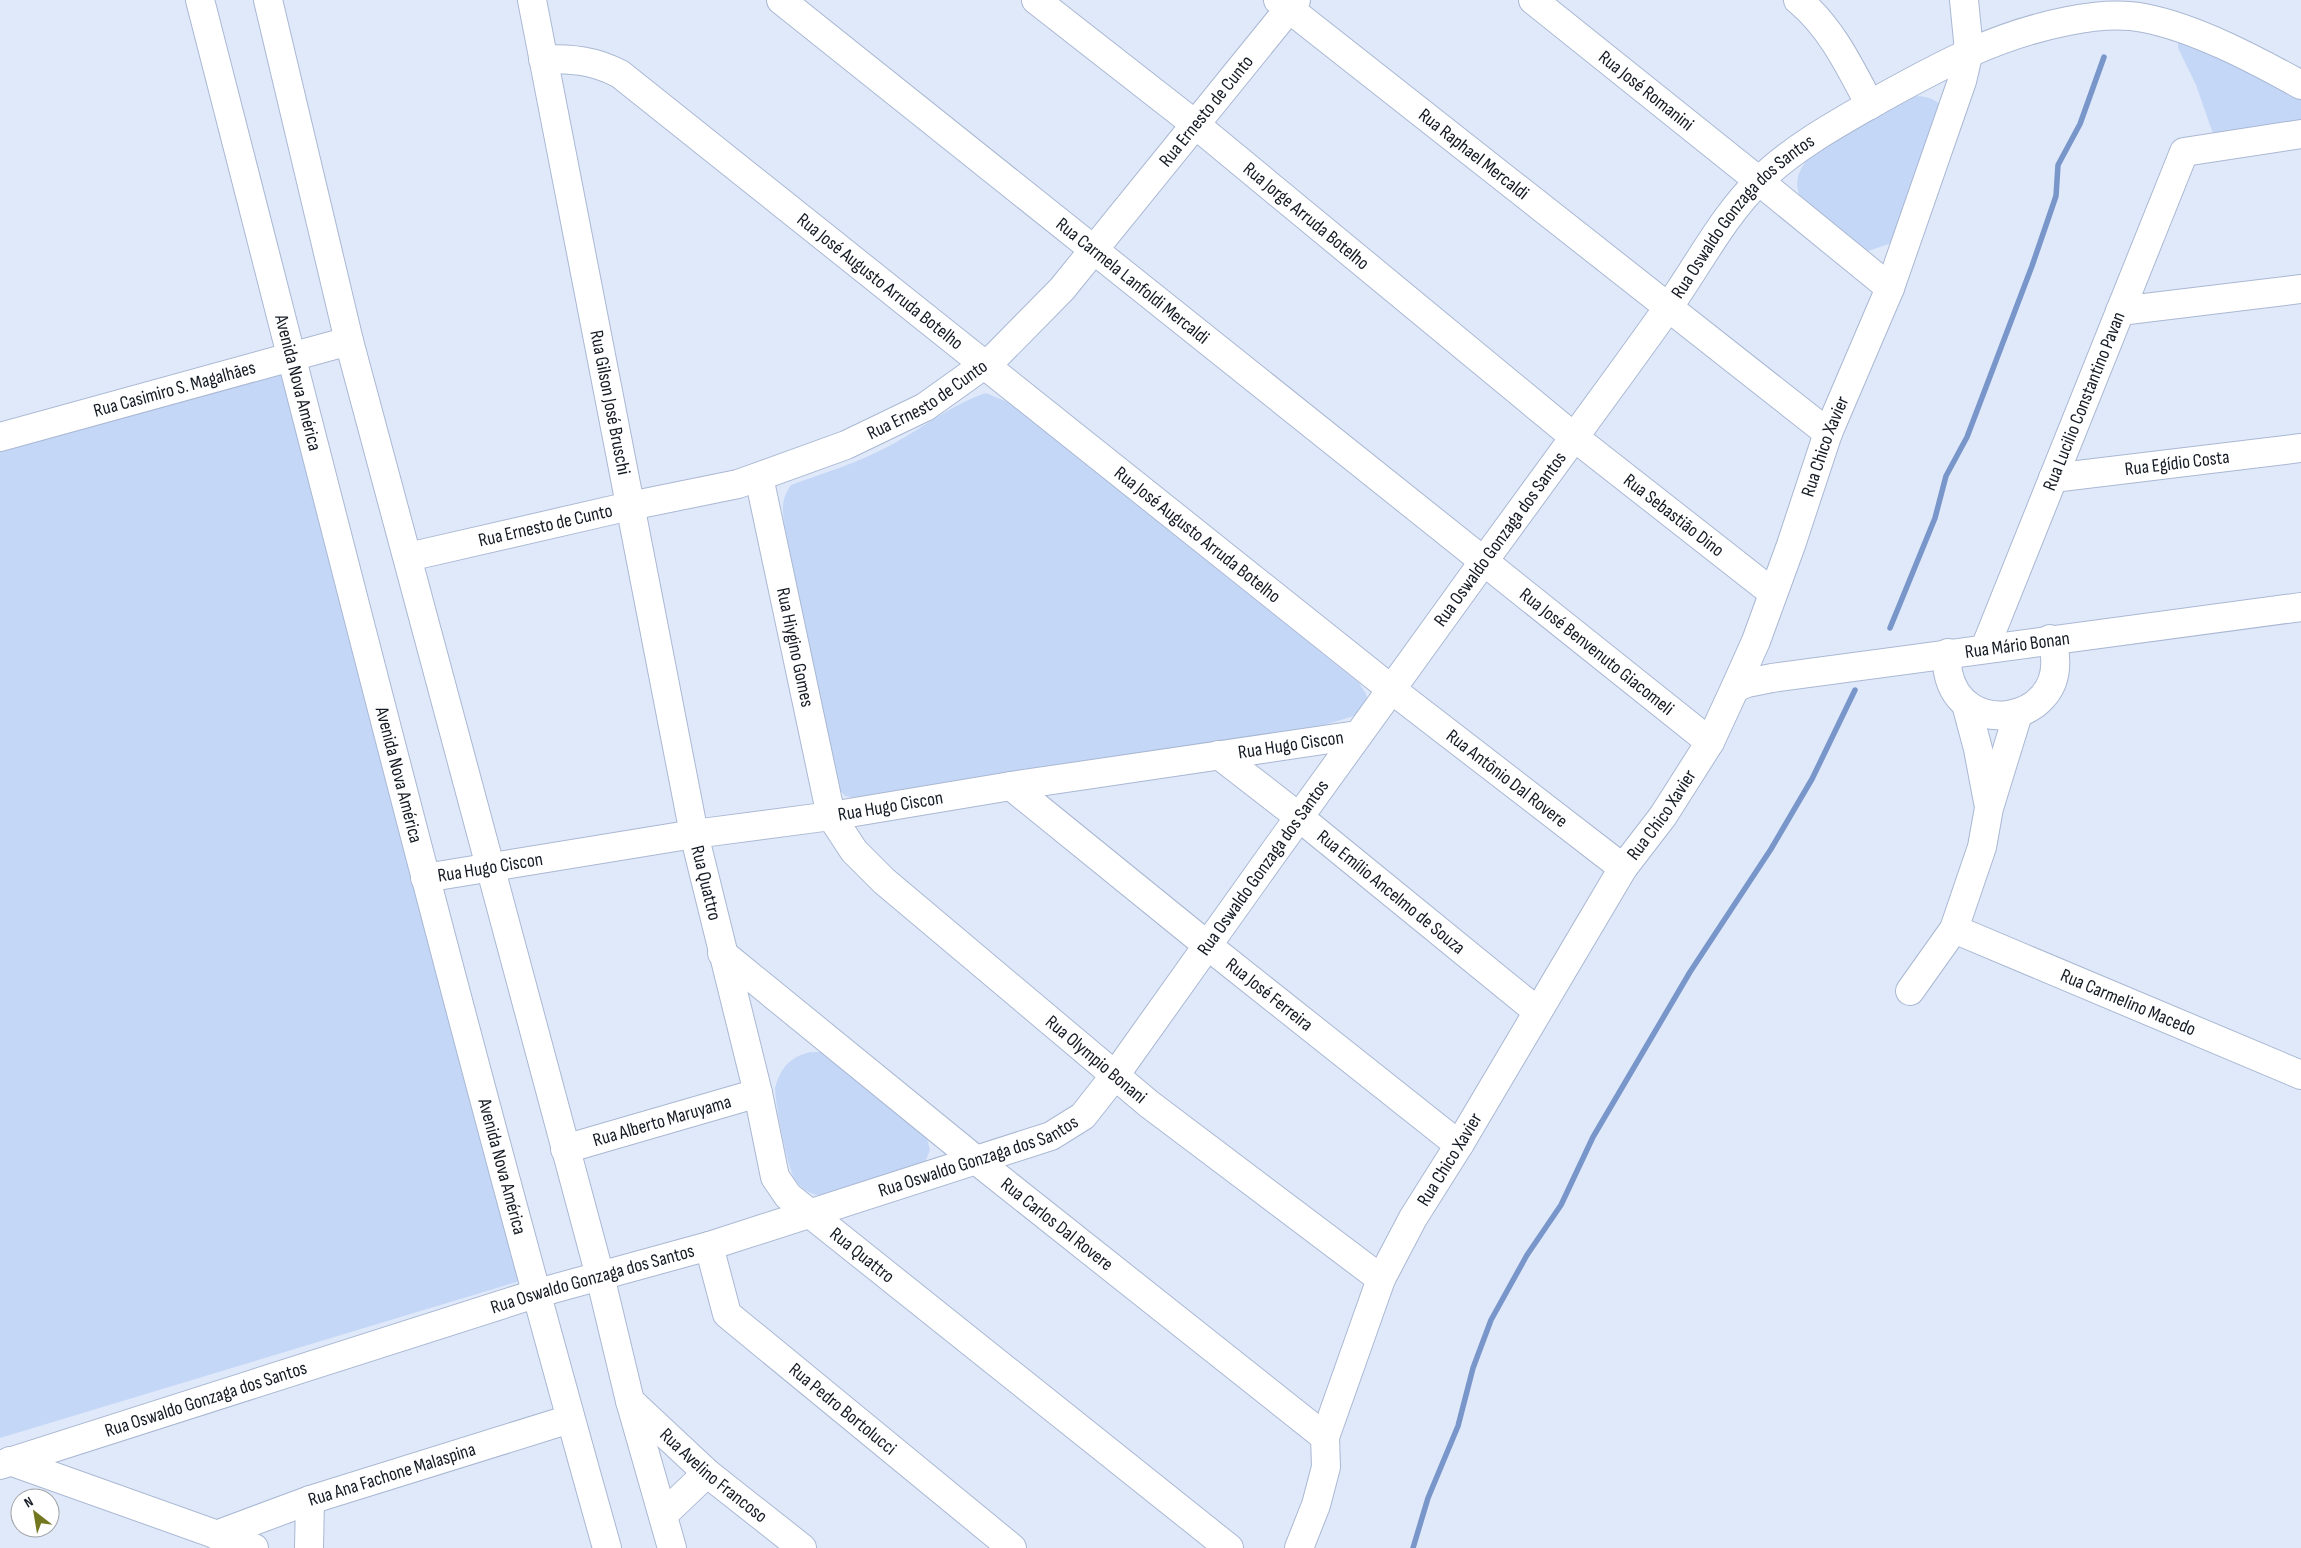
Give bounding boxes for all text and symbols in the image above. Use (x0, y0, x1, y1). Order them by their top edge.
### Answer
street label: Rua José Romanini (1594, 45, 1699, 136)
street label: Rua Ernesto de Cunto (1154, 51, 1258, 172)
street label: Rua Raphael Mercaldi (1414, 103, 1534, 205)
street label: Rua Oswaldo Gonzaga dos Santos (1666, 129, 1819, 303)
street label: Rua Jorge Arruda Botelho (1238, 157, 1374, 275)
street label: Rua José Augusto Arruda Botelho (792, 208, 968, 355)
street label: Rua Carmela Lanfoldi Mercaldi (1051, 213, 1214, 349)
street label: Rua Lucilio Constantino Pavan (2038, 308, 2130, 494)
street label: Avenida Nova América (269, 311, 326, 453)
street label: Rua Gilson José Bruschi (585, 328, 635, 477)
street label: Rua Ernesto de Cunto (863, 355, 992, 445)
street label: Rua Casimiro S. Magalhães (91, 356, 258, 422)
street label: Rua Chico Xavier (1796, 392, 1854, 500)
street label: Rua Egídio Costa (2123, 445, 2231, 481)
street label: Rua Oswaldo Gonzaga dos Santos (1429, 447, 1571, 631)
street label: Rua José Augusto Arruda Botelho (1110, 461, 1285, 608)
street label: Rua Sebastião Dino (1619, 469, 1729, 562)
street label: Rua Ernesto de Cunto (476, 499, 615, 552)
street label: Rua José Benvenuto Giacomeli (1515, 583, 1679, 720)
street label: Rua Hiygino Gomes (771, 585, 819, 709)
street label: Rua Mário Bonan (1963, 627, 2071, 663)
street label: Avenida Nova América (370, 703, 428, 845)
street label: Rua Antônio Dal Rovere (1442, 724, 1572, 832)
street label: Rua Hugo Ciscon (1236, 726, 1345, 764)
street label: Rua Chico Xavier (1622, 765, 1701, 865)
street label: Rua Oswaldo Gonzaga dos Santos (1192, 775, 1334, 960)
street label: Rua Hugo Ciscon (836, 786, 945, 826)
street label: Rua Emílio Ancelmo de Souza (1312, 825, 1470, 959)
street label: Rua Quattro (686, 843, 726, 923)
street label: Rua Hugo Ciscon (436, 847, 544, 887)
street label: Rua José Ferreira (1221, 953, 1318, 1036)
street label: Rua Carmelino Macedo (2057, 964, 2199, 1041)
street label: Rua Olympio Bonani (1041, 1010, 1151, 1109)
street label: Rua Alberto Maruyama (590, 1090, 734, 1152)
street label: Avenida Nova América (473, 1095, 531, 1237)
street label: Rua Chico Xavier (1412, 1108, 1487, 1210)
street label: Rua Oswaldo Gonzaga dos Santos (875, 1110, 1083, 1202)
street label: Rua Carlos Dal Rovere (996, 1173, 1118, 1276)
street label: Rua Quattro (825, 1222, 899, 1288)
street label: Rua Oswaldo Gonzaga dos Santos (488, 1239, 697, 1319)
street label: Rua Oswaldo Gonzaga dos Santos (102, 1356, 310, 1442)
street label: Rua Pedro Bortolucci (784, 1358, 901, 1460)
street label: Rua Avelino Francoso (655, 1423, 772, 1528)
street label: Rua Ana Fachone Malaspina (305, 1438, 478, 1511)
north arrow (10, 1488, 60, 1538)
text: N (21, 1493, 36, 1511)

